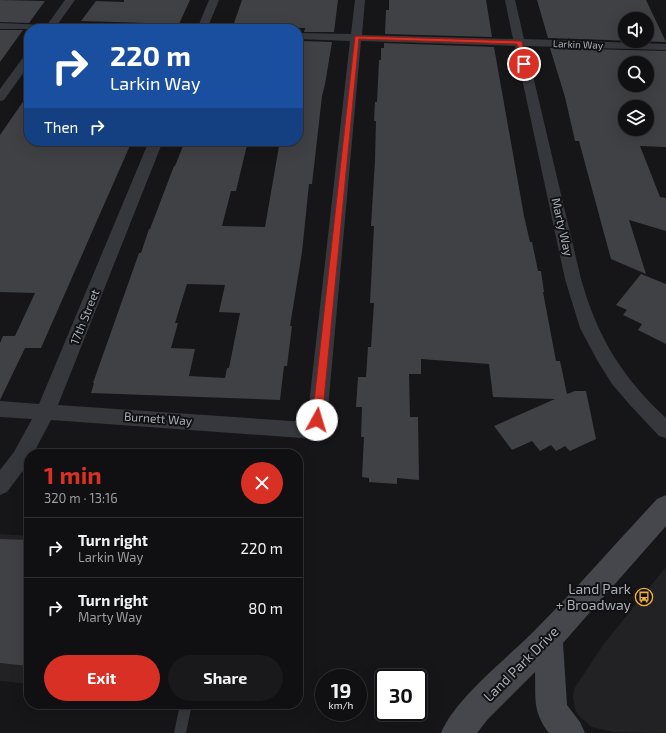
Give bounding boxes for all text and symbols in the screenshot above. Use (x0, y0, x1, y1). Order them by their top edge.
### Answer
map controls (618, 12, 654, 136)
button: sound (618, 12, 654, 48)
street label: Larkin Way (553, 37, 604, 51)
text: 220 m (110, 38, 191, 72)
icon: right (44, 40, 96, 92)
pin (507, 47, 541, 81)
icon: arrive (513, 53, 535, 75)
button: search (618, 56, 654, 92)
text: Larkin Way (110, 72, 200, 94)
button: layers (618, 100, 654, 136)
icon: right (86, 116, 108, 138)
text: Then (44, 118, 78, 136)
street label: Marty Way (549, 196, 577, 258)
street label: 17th Street (67, 286, 102, 346)
position arrow (296, 399, 338, 441)
street label: Burnett Way (123, 409, 193, 427)
text: 1 min (44, 460, 102, 489)
button: close (241, 462, 283, 504)
text: 320 m · 13:16 (44, 490, 118, 506)
text: Turn right (78, 531, 148, 549)
icon: right (44, 537, 66, 559)
text: 220 m (241, 539, 283, 557)
text: Larkin Way (78, 549, 143, 565)
place label: Land Park + Broadway (556, 580, 632, 613)
bus stop icon: Land Park + Broadway (634, 587, 654, 607)
text: Turn right (78, 591, 148, 609)
icon: right (44, 597, 66, 619)
text: 80 m (248, 599, 283, 617)
text: Marty Way (78, 609, 142, 625)
street label: Land Park Drive (480, 623, 562, 705)
button: Exit (44, 655, 160, 701)
button: Share (168, 655, 283, 701)
speed limit sign: 30 (375, 669, 427, 721)
text: 19 (331, 678, 351, 702)
text: km/h (329, 699, 353, 711)

